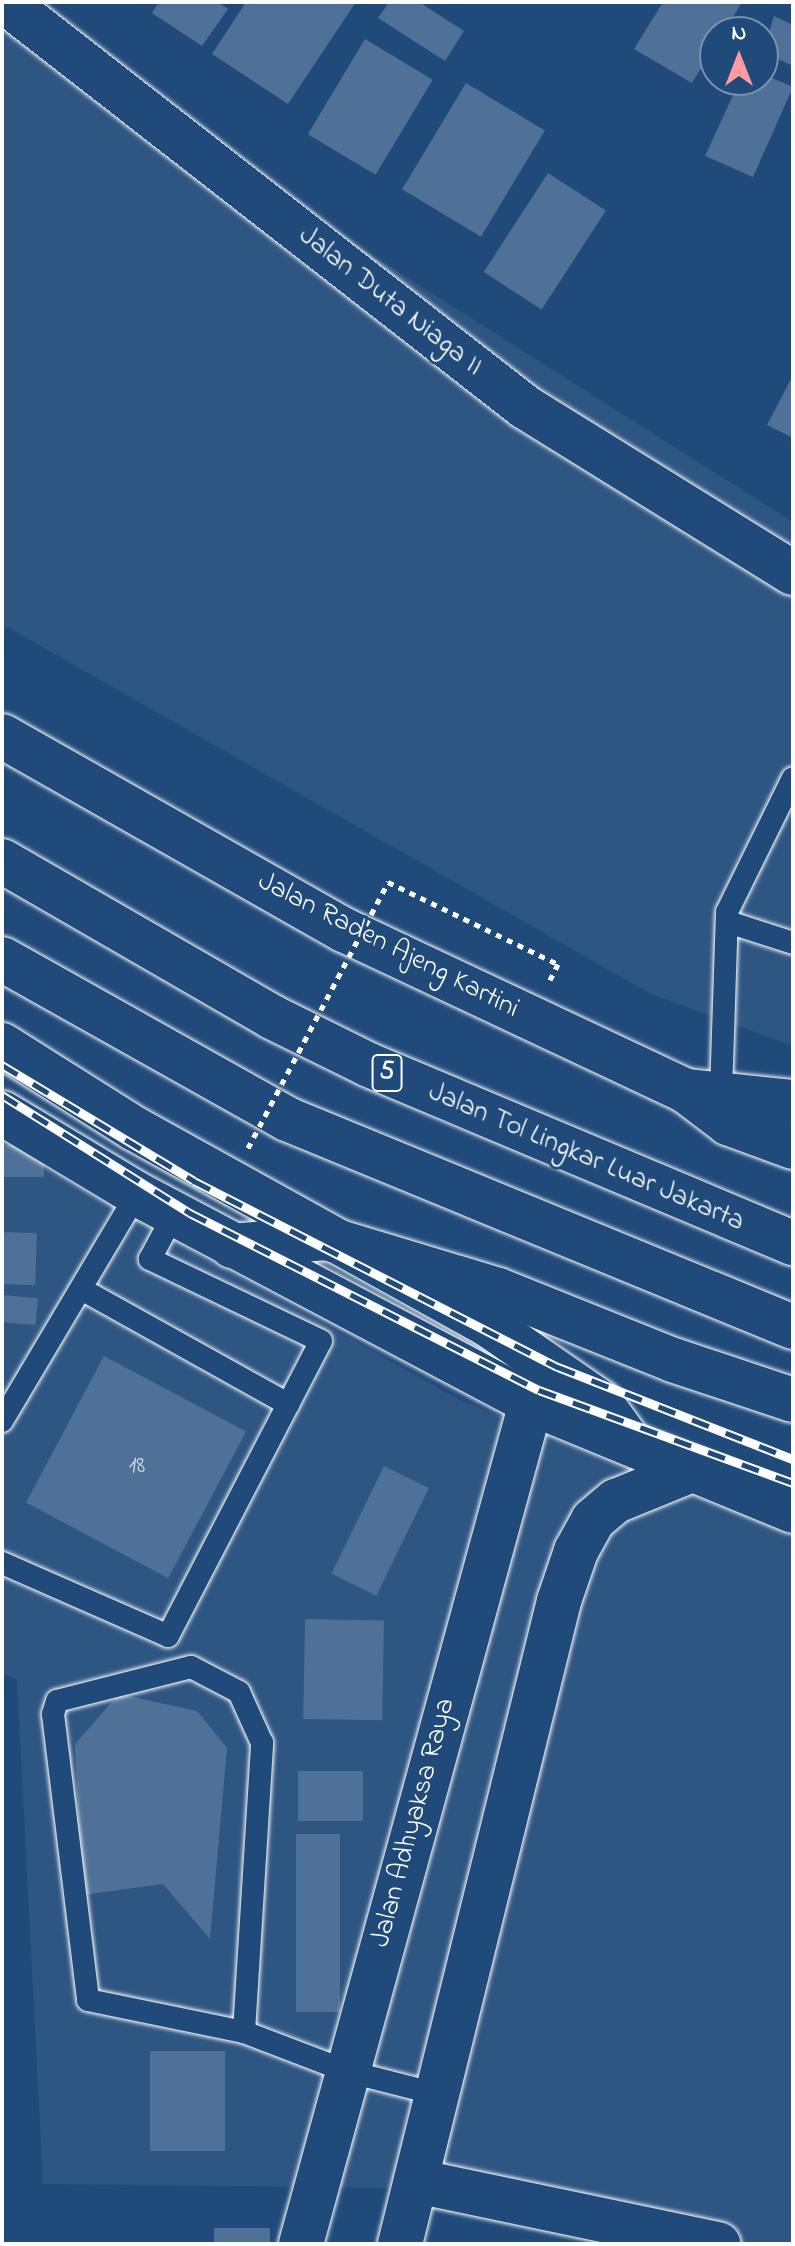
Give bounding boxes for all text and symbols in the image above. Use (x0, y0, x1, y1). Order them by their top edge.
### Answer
north arrow (699, 16, 779, 96)
text: N (732, 18, 746, 50)
street label: Jalan Duta Niaga II (291, 220, 489, 384)
street label: Jalan Raden Ajeng Kartini (252, 866, 524, 1026)
road number: 5 (371, 1051, 403, 1095)
street label: Jalan Tol Lingkar Luar Jakarta (423, 1076, 749, 1240)
house number: 18 (129, 1453, 145, 1481)
street label: Jalan Adhyaksa Raya (365, 1695, 463, 1951)

